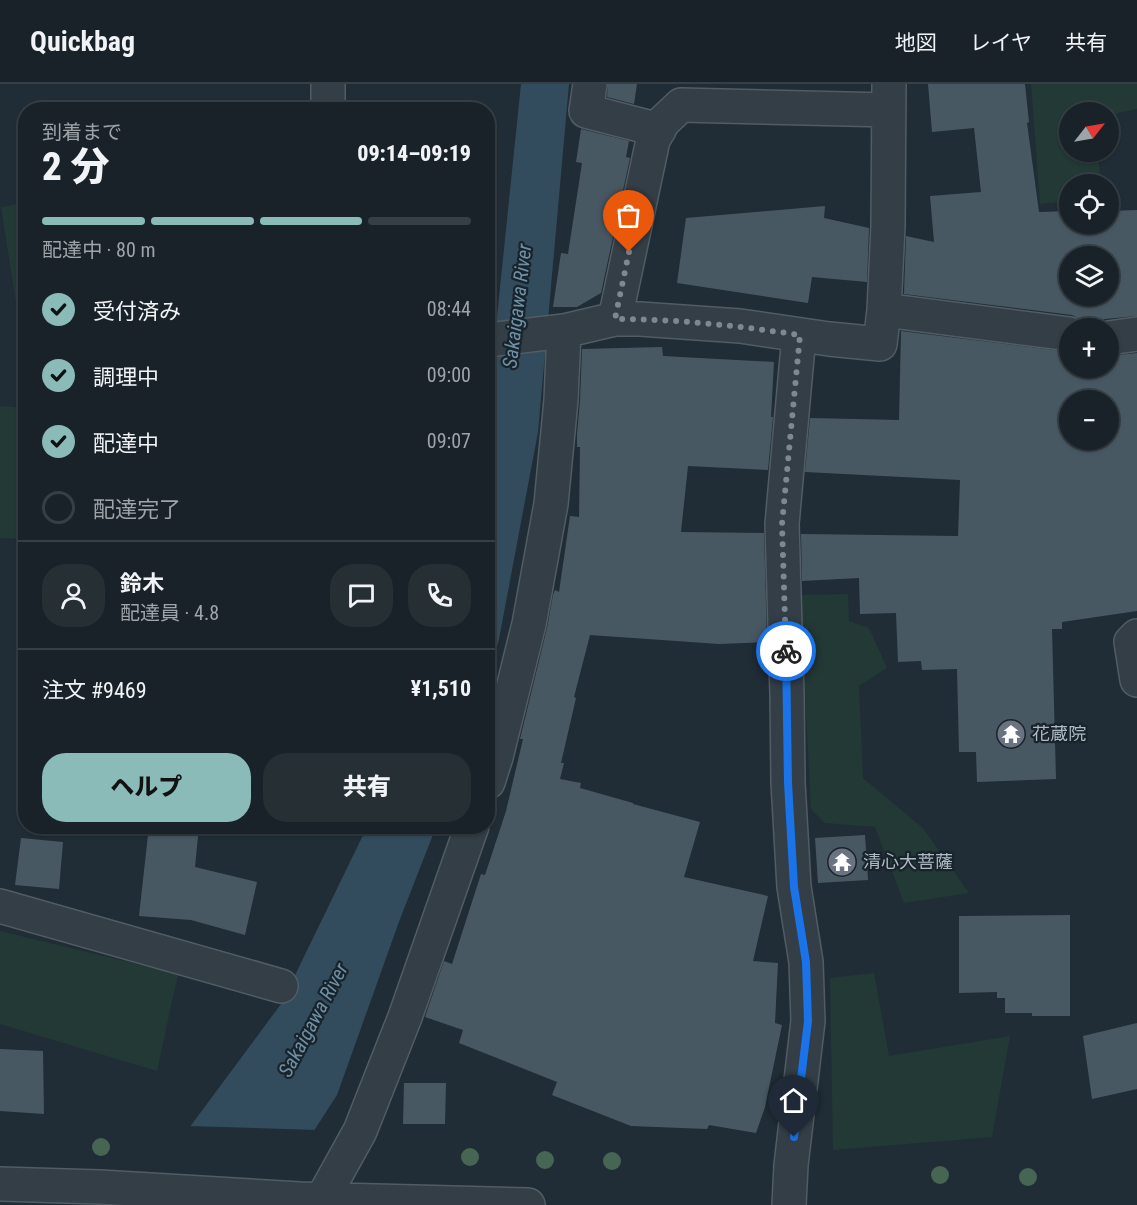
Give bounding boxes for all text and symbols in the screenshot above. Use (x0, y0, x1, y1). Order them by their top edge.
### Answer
text: Quickbag (30, 25, 135, 58)
text: 地図 (895, 31, 937, 55)
text: レイヤ (970, 31, 1032, 55)
text: 共有 (1065, 31, 1107, 55)
north arrow (1059, 102, 1119, 162)
map controls (1059, 102, 1119, 450)
text: 到着まで (42, 120, 122, 144)
text: 09:14–09:19 (357, 141, 471, 166)
text: 2 分 (42, 144, 110, 190)
button: locate (1059, 174, 1119, 234)
pin (603, 190, 654, 252)
icon: bag (612, 199, 645, 232)
text: 配達中 · 80 m (42, 238, 155, 262)
water label: Sakaigawa River (497, 241, 537, 370)
button: layers (1059, 246, 1119, 306)
icon: check (42, 293, 75, 326)
text: 08:44 (427, 297, 471, 321)
text: 受付済み (93, 299, 181, 324)
button: + (1059, 318, 1119, 378)
icon: check (42, 359, 75, 392)
text: 09:00 (427, 363, 471, 387)
text: 調理中 (93, 365, 159, 390)
button: − (1059, 390, 1119, 450)
icon: check (42, 425, 75, 458)
text: 09:07 (427, 429, 471, 453)
text: 配達中 (93, 431, 159, 456)
text: 配達完了 (93, 497, 181, 522)
button: person (42, 564, 105, 627)
button: chat (330, 564, 393, 627)
button: phone (408, 564, 471, 627)
text: 鈴木 (120, 571, 164, 596)
text: 配達員 · 4.8 (120, 601, 219, 625)
courier (756, 621, 816, 681)
icon: bike (770, 635, 803, 668)
text: ¥1,510 (411, 676, 471, 701)
text: 注文 #9469 (42, 678, 147, 703)
temple icon: 花蔵院 (995, 718, 1027, 750)
place label: 花蔵院 (1032, 723, 1086, 744)
button: ヘルプ (42, 753, 251, 822)
button: 共有 (263, 753, 471, 822)
temple icon: 清心大菩薩 (826, 846, 858, 878)
place label: 清心大菩薩 (863, 851, 953, 872)
water label: Sakaigawa River (273, 958, 353, 1081)
pin (768, 1075, 819, 1137)
icon: home (777, 1084, 810, 1117)

